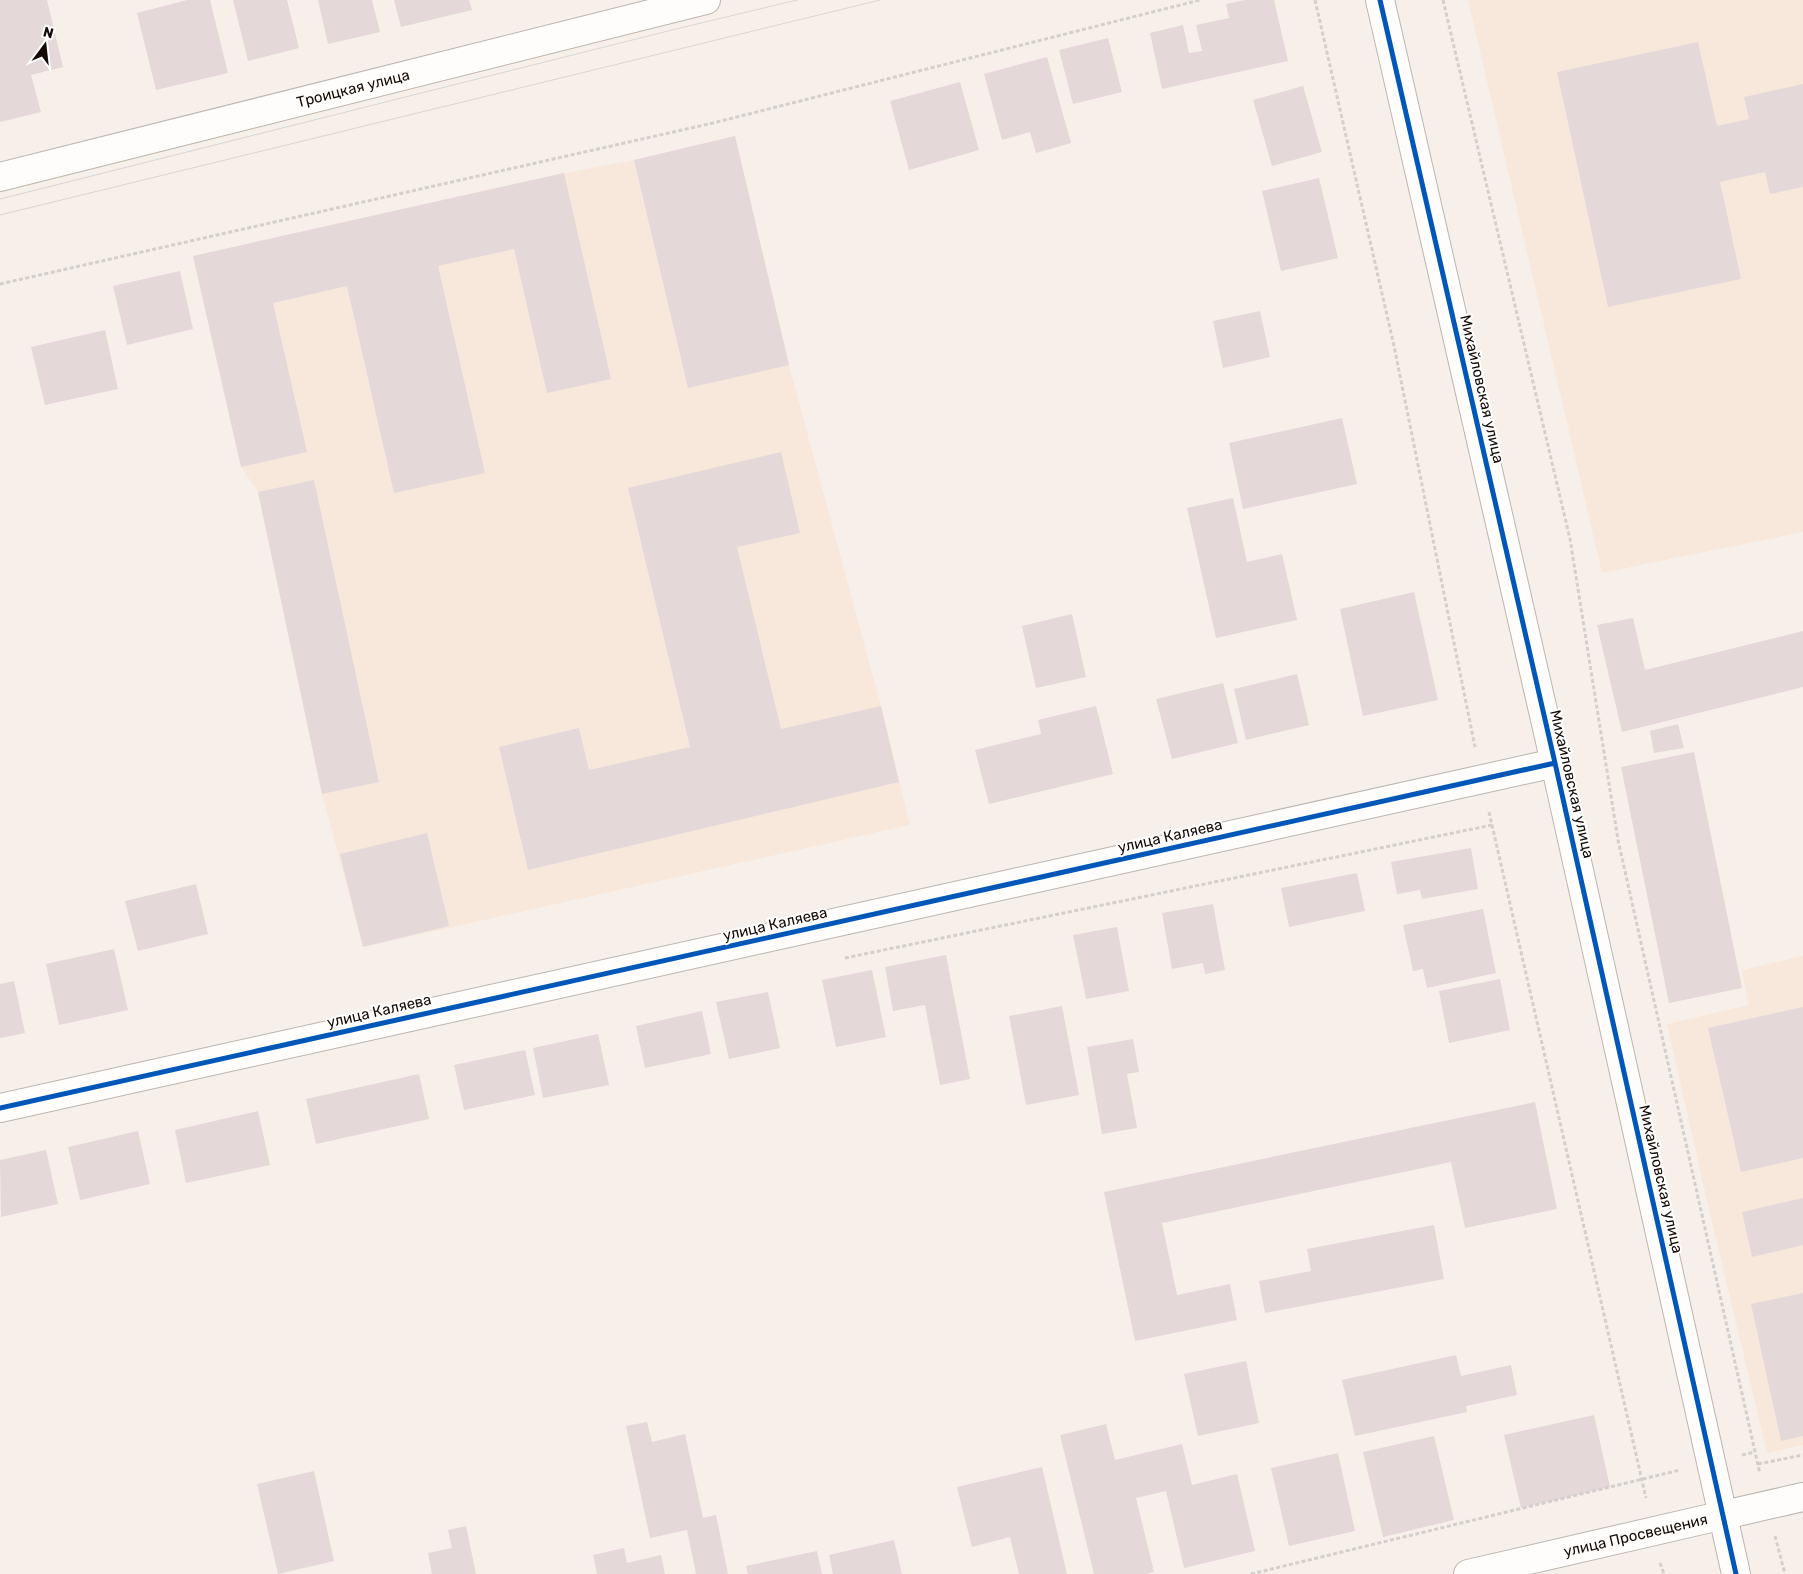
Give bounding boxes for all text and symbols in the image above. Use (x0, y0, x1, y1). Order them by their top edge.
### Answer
north arrow (20, 20, 70, 70)
text: N (41, 23, 55, 42)
street label: Троицкая улица (295, 66, 412, 111)
street label: Михайловская улица (1456, 313, 1508, 465)
street label: Михайловская улица (1546, 708, 1598, 860)
street label: улица Каляева (1116, 815, 1224, 857)
street label: улица Каляева (721, 903, 829, 945)
street label: улица Каляева (325, 990, 433, 1032)
street label: Михайловская улица (1635, 1103, 1687, 1255)
street label: улица Просвещения (1562, 1510, 1709, 1561)

